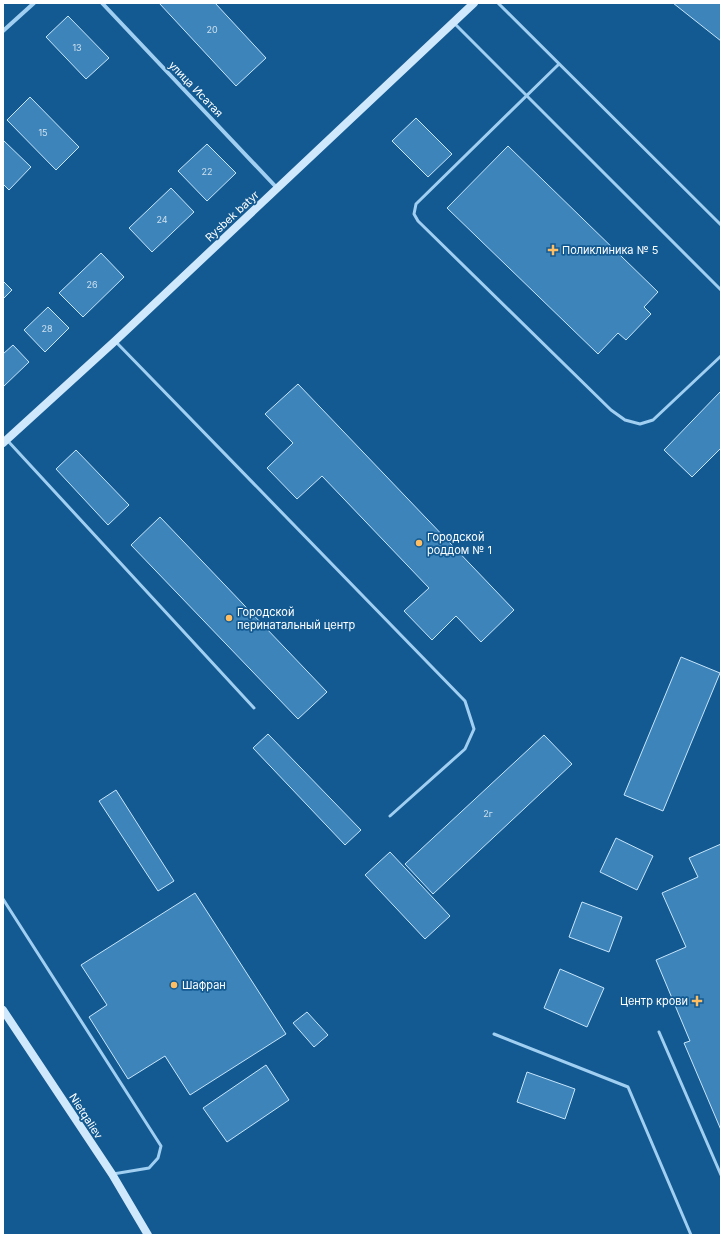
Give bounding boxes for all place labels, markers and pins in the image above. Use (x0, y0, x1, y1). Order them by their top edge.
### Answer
place label: Поликлиника № 5 (562, 243, 659, 257)
marker: Поликлиника № 5 (547, 244, 559, 256)
place label: Городской роддом № 1 (427, 530, 492, 557)
marker: Городской роддом № 1 (414, 538, 424, 548)
place label: Городской перинатальный центр (237, 605, 356, 632)
marker: Городской перинатальный центр (224, 613, 234, 623)
place label: Шафран (182, 978, 226, 992)
marker: Шафран (169, 980, 179, 990)
place label: Центр крови (620, 994, 688, 1008)
marker: Центр крови (691, 995, 703, 1007)

